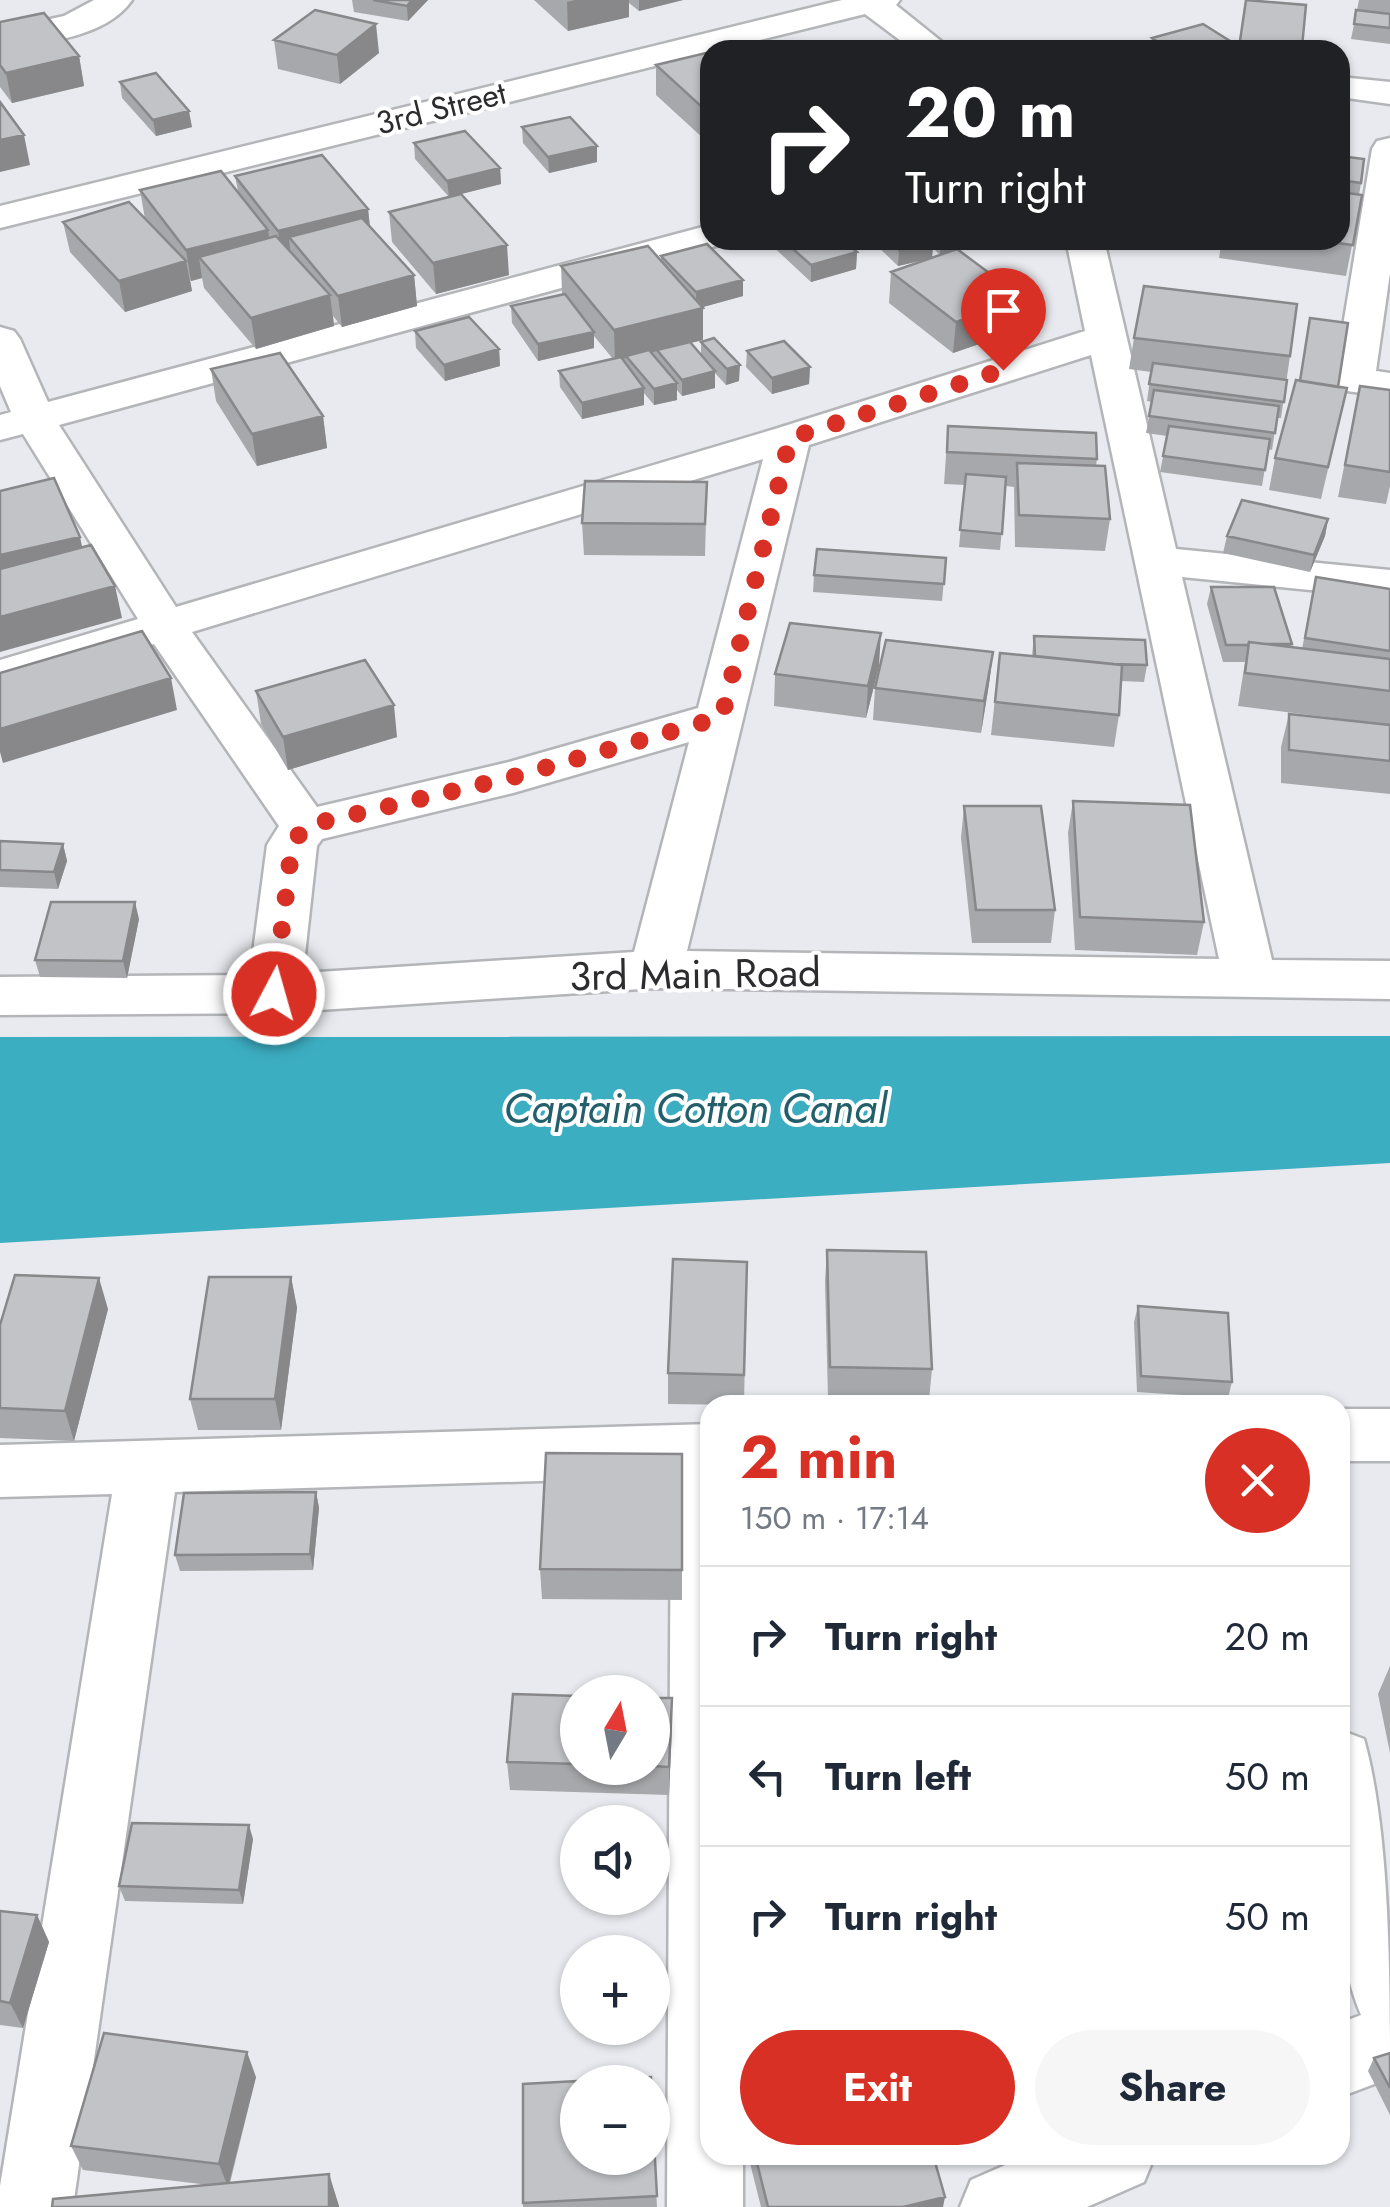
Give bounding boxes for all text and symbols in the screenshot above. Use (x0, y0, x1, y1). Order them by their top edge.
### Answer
text: 20 m (905, 62, 1076, 163)
street label: 3rd Street (371, 70, 511, 146)
icon: right (740, 80, 870, 210)
text: Turn right (905, 155, 1086, 220)
pin (961, 268, 1046, 371)
icon: arrive (976, 283, 1031, 338)
position arrow (222, 942, 326, 1046)
street label: 3rd Main Road (569, 943, 821, 1005)
water label: Captain Cotton Canal (503, 1078, 888, 1139)
text: 2 min (740, 1414, 898, 1501)
button: close (1205, 1428, 1310, 1533)
text: 150 m · 17:14 (740, 1495, 929, 1541)
icon: right (740, 1609, 795, 1664)
text: Turn right (825, 1609, 997, 1664)
text: 20 m (1225, 1609, 1310, 1664)
north arrow (560, 1675, 670, 1785)
map controls (560, 1675, 670, 2175)
icon: left (740, 1749, 795, 1804)
text: Turn left (825, 1749, 971, 1804)
text: 50 m (1225, 1749, 1310, 1804)
button: sound (560, 1805, 670, 1915)
icon: right (740, 1889, 795, 1944)
text: Turn right (825, 1889, 997, 1944)
text: 50 m (1225, 1889, 1310, 1944)
button: + (560, 1935, 670, 2045)
button: Exit (740, 2030, 1015, 2145)
button: Share (1035, 2030, 1310, 2145)
button: − (560, 2065, 670, 2175)

